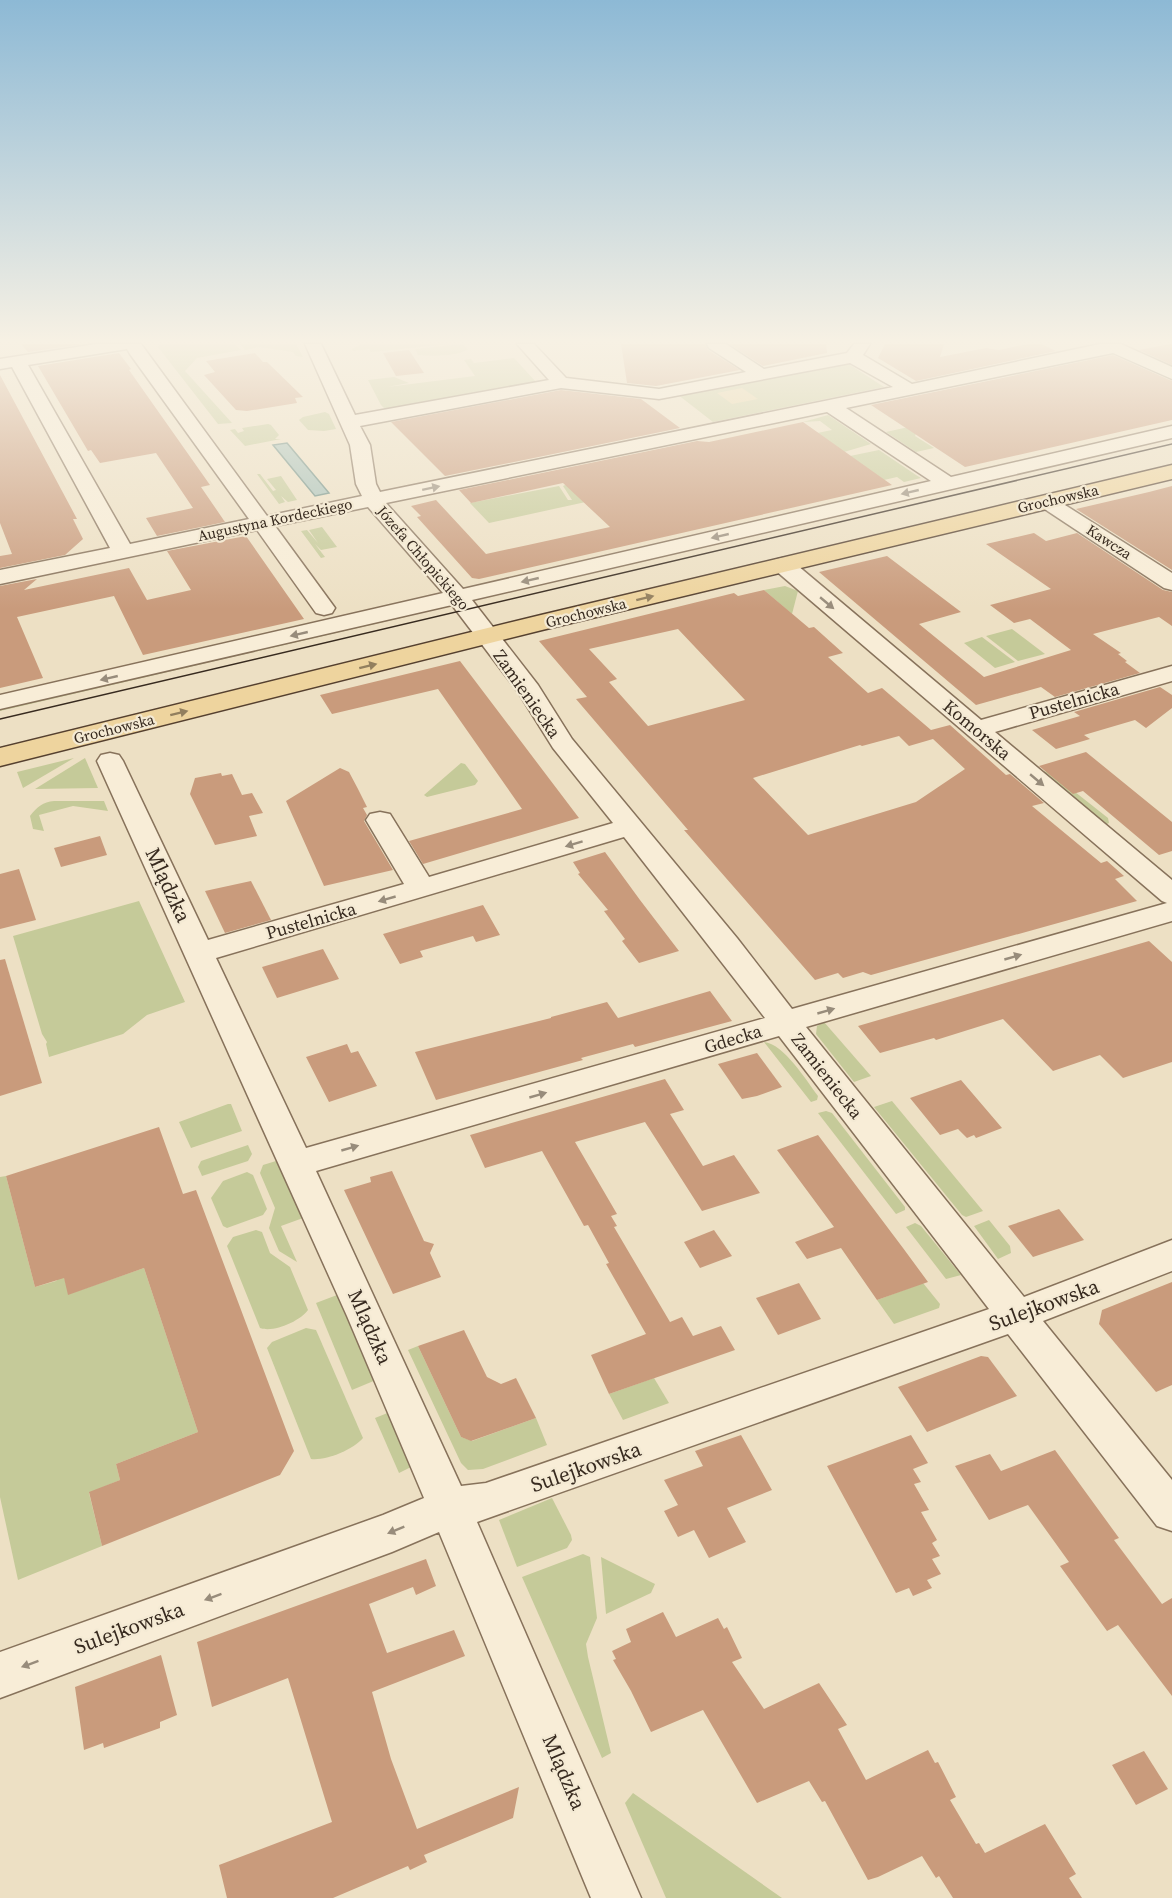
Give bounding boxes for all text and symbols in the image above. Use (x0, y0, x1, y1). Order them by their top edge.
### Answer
street label: Grochowska (1015, 479, 1101, 518)
one-way arrow (421, 483, 440, 492)
one-way arrow (901, 488, 920, 497)
street label: Augustyna Kordeckiego (196, 493, 354, 546)
street label: Józefa Chłopickiego (372, 500, 475, 614)
street label: Kawcza (1083, 519, 1136, 564)
one-way arrow (711, 532, 730, 541)
one-way arrow (521, 576, 540, 585)
street label: Grochowska (543, 592, 629, 633)
one-way arrow (636, 593, 654, 603)
one-way arrow (819, 596, 835, 609)
one-way arrow (289, 629, 308, 639)
street label: Zamieniecka (488, 644, 568, 744)
one-way arrow (359, 660, 378, 670)
one-way arrow (99, 673, 118, 683)
street label: Pustelnicka (1026, 675, 1123, 725)
street label: Komorska (938, 694, 1017, 766)
one-way arrow (170, 707, 188, 717)
street label: Grochowska (71, 708, 157, 749)
one-way arrow (1029, 773, 1044, 786)
one-way arrow (565, 840, 583, 849)
street label: Mlądzka (139, 843, 198, 927)
street label: Pustelnicka (263, 895, 360, 945)
one-way arrow (378, 895, 396, 904)
one-way arrow (1004, 952, 1022, 961)
one-way arrow (817, 1006, 835, 1015)
street label: Gdecka (701, 1018, 766, 1059)
street label: Zamieniecka (786, 1027, 869, 1125)
one-way arrow (529, 1090, 547, 1099)
one-way arrow (342, 1143, 360, 1152)
street label: Sulejkowska (985, 1271, 1103, 1338)
street label: Mlądzka (341, 1285, 400, 1369)
street label: Sulejkowska (527, 1434, 645, 1499)
one-way arrow (386, 1525, 404, 1535)
one-way arrow (204, 1593, 222, 1602)
street label: Sulejkowska (70, 1594, 188, 1661)
one-way arrow (20, 1659, 38, 1669)
street label: Mlądzka (536, 1730, 593, 1814)

